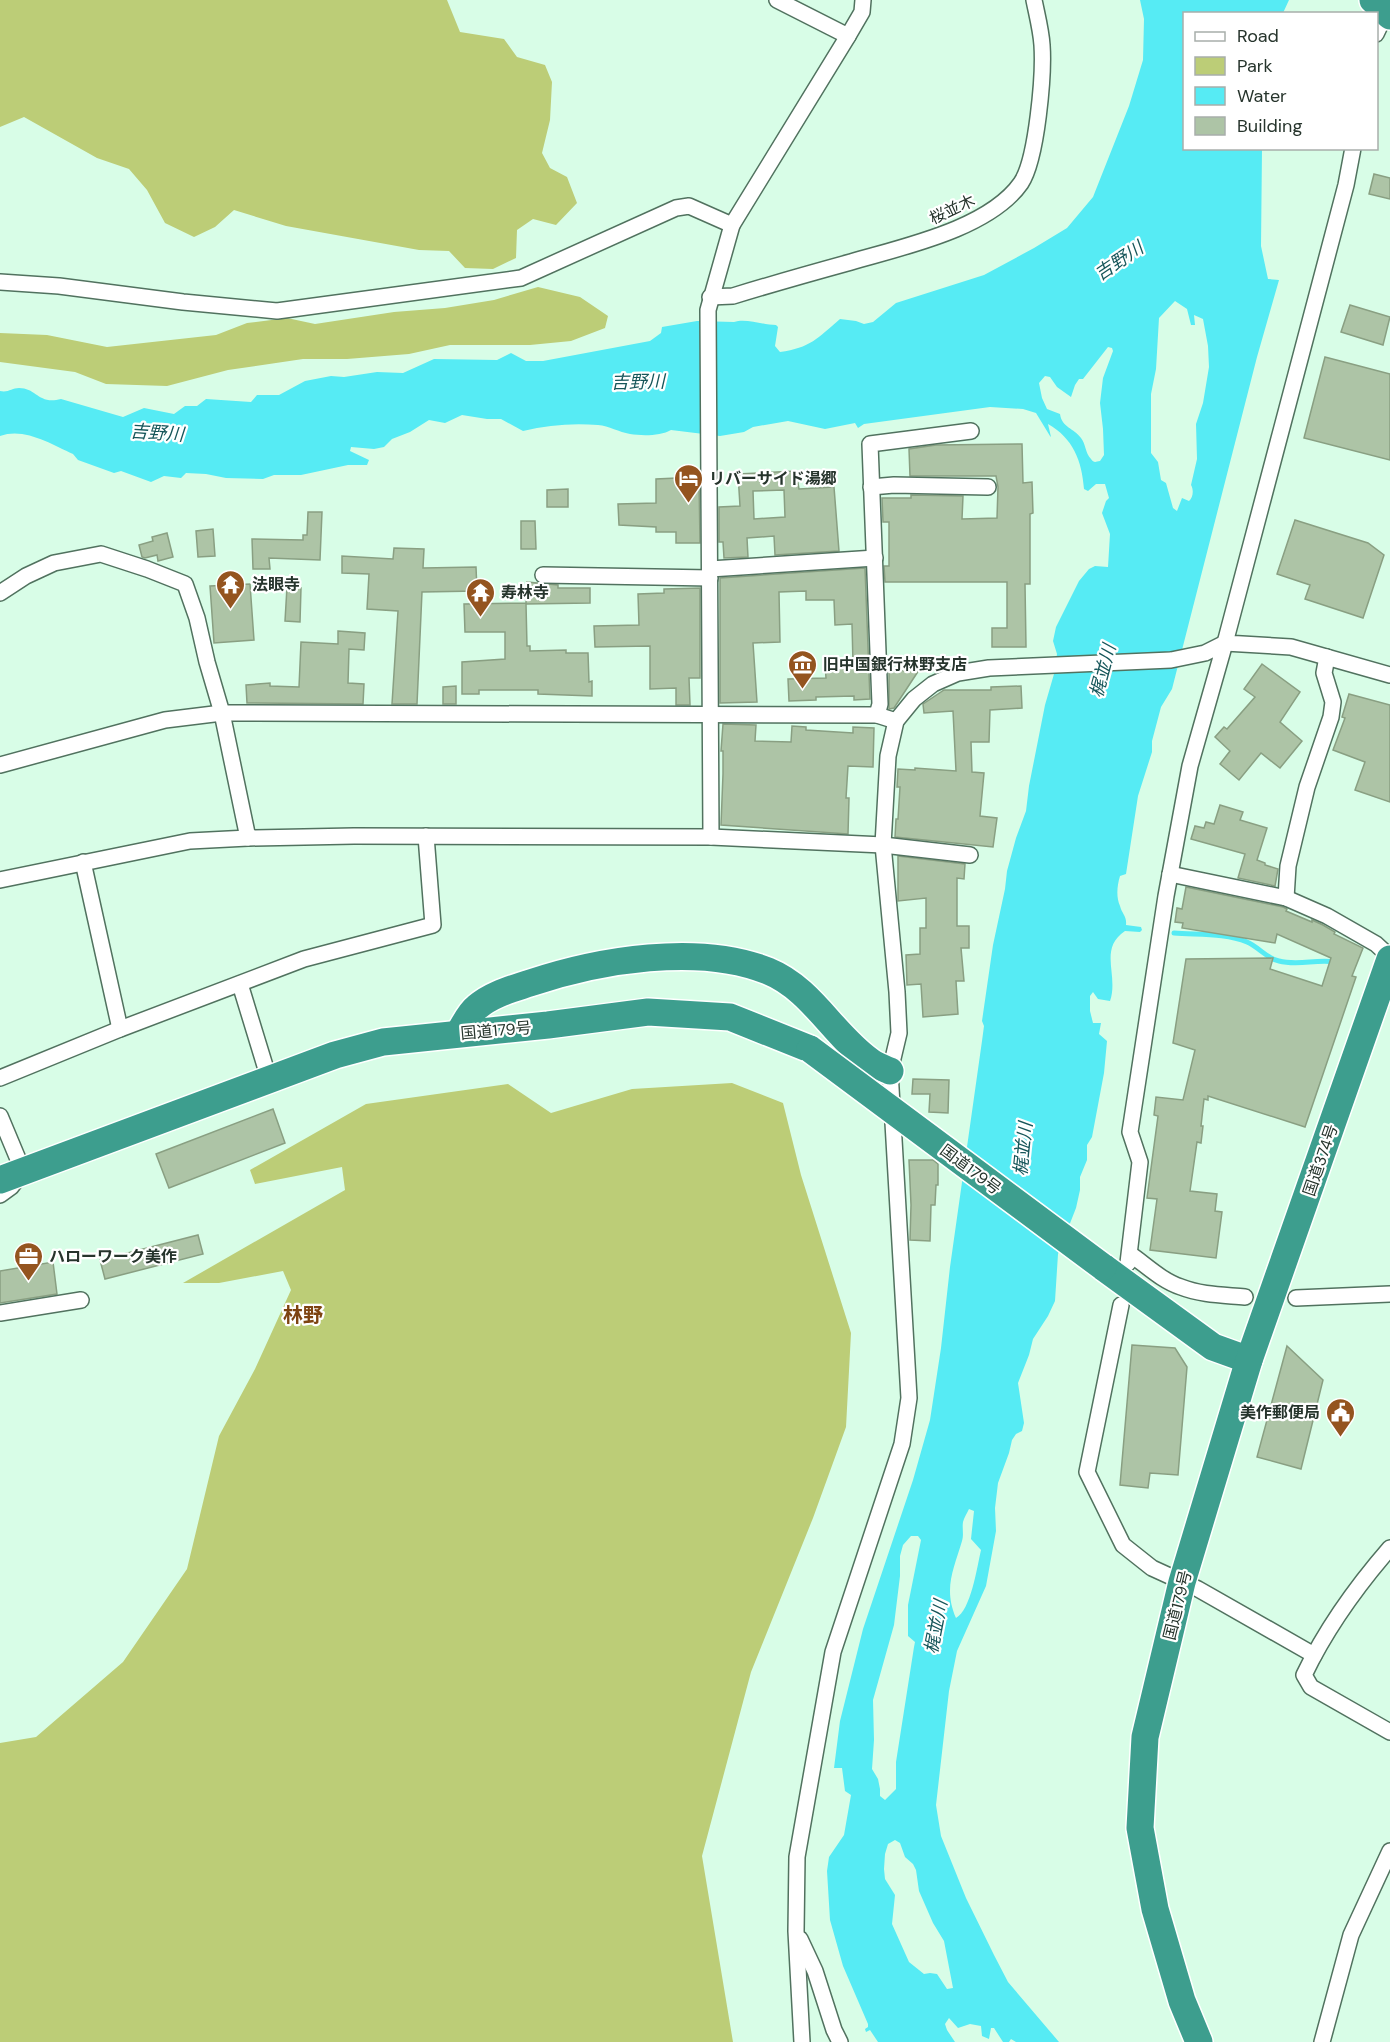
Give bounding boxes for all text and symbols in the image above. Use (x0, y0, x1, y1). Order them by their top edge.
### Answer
legend (1183, 12, 1378, 150)
text: Road (1237, 24, 1279, 48)
text: Park (1237, 54, 1273, 78)
text: Water (1237, 84, 1287, 108)
text: Building (1237, 114, 1302, 138)
street label: 桜並木 (926, 190, 978, 229)
water label: 吉野川 (1090, 235, 1150, 286)
water label: 吉野川 (611, 369, 667, 394)
water label: 吉野川 (129, 419, 187, 447)
hotel icon: リバーサイド湯郷 (672, 462, 704, 504)
place label: リバーサイド湯郷 (709, 468, 837, 489)
temple icon: 法眼寺 (215, 568, 247, 610)
place label: 法眼寺 (252, 574, 300, 595)
temple icon: 寿林寺 (464, 576, 496, 618)
place label: 寿林寺 (501, 582, 549, 603)
water label: 梶並川 (1084, 640, 1122, 700)
museum icon: 旧中国銀行林野支店 (786, 648, 818, 690)
place label: 旧中国銀行林野支店 (823, 654, 967, 675)
street label: 国道179号 (460, 1017, 532, 1044)
water label: 梶並川 (1008, 1119, 1038, 1177)
street label: 国道374号 (1298, 1122, 1343, 1199)
street label: 国道179号 (936, 1140, 1005, 1199)
office icon: ハローワーク美作 (12, 1240, 44, 1282)
place label: ハローワーク美作 (49, 1246, 177, 1267)
district label: 林野 (283, 1302, 323, 1328)
public building icon: 美作郵便局 (1325, 1396, 1357, 1438)
place label: 美作郵便局 (1240, 1402, 1320, 1423)
street label: 国道179号 (1159, 1568, 1196, 1642)
water label: 梶並川 (919, 1596, 953, 1656)

